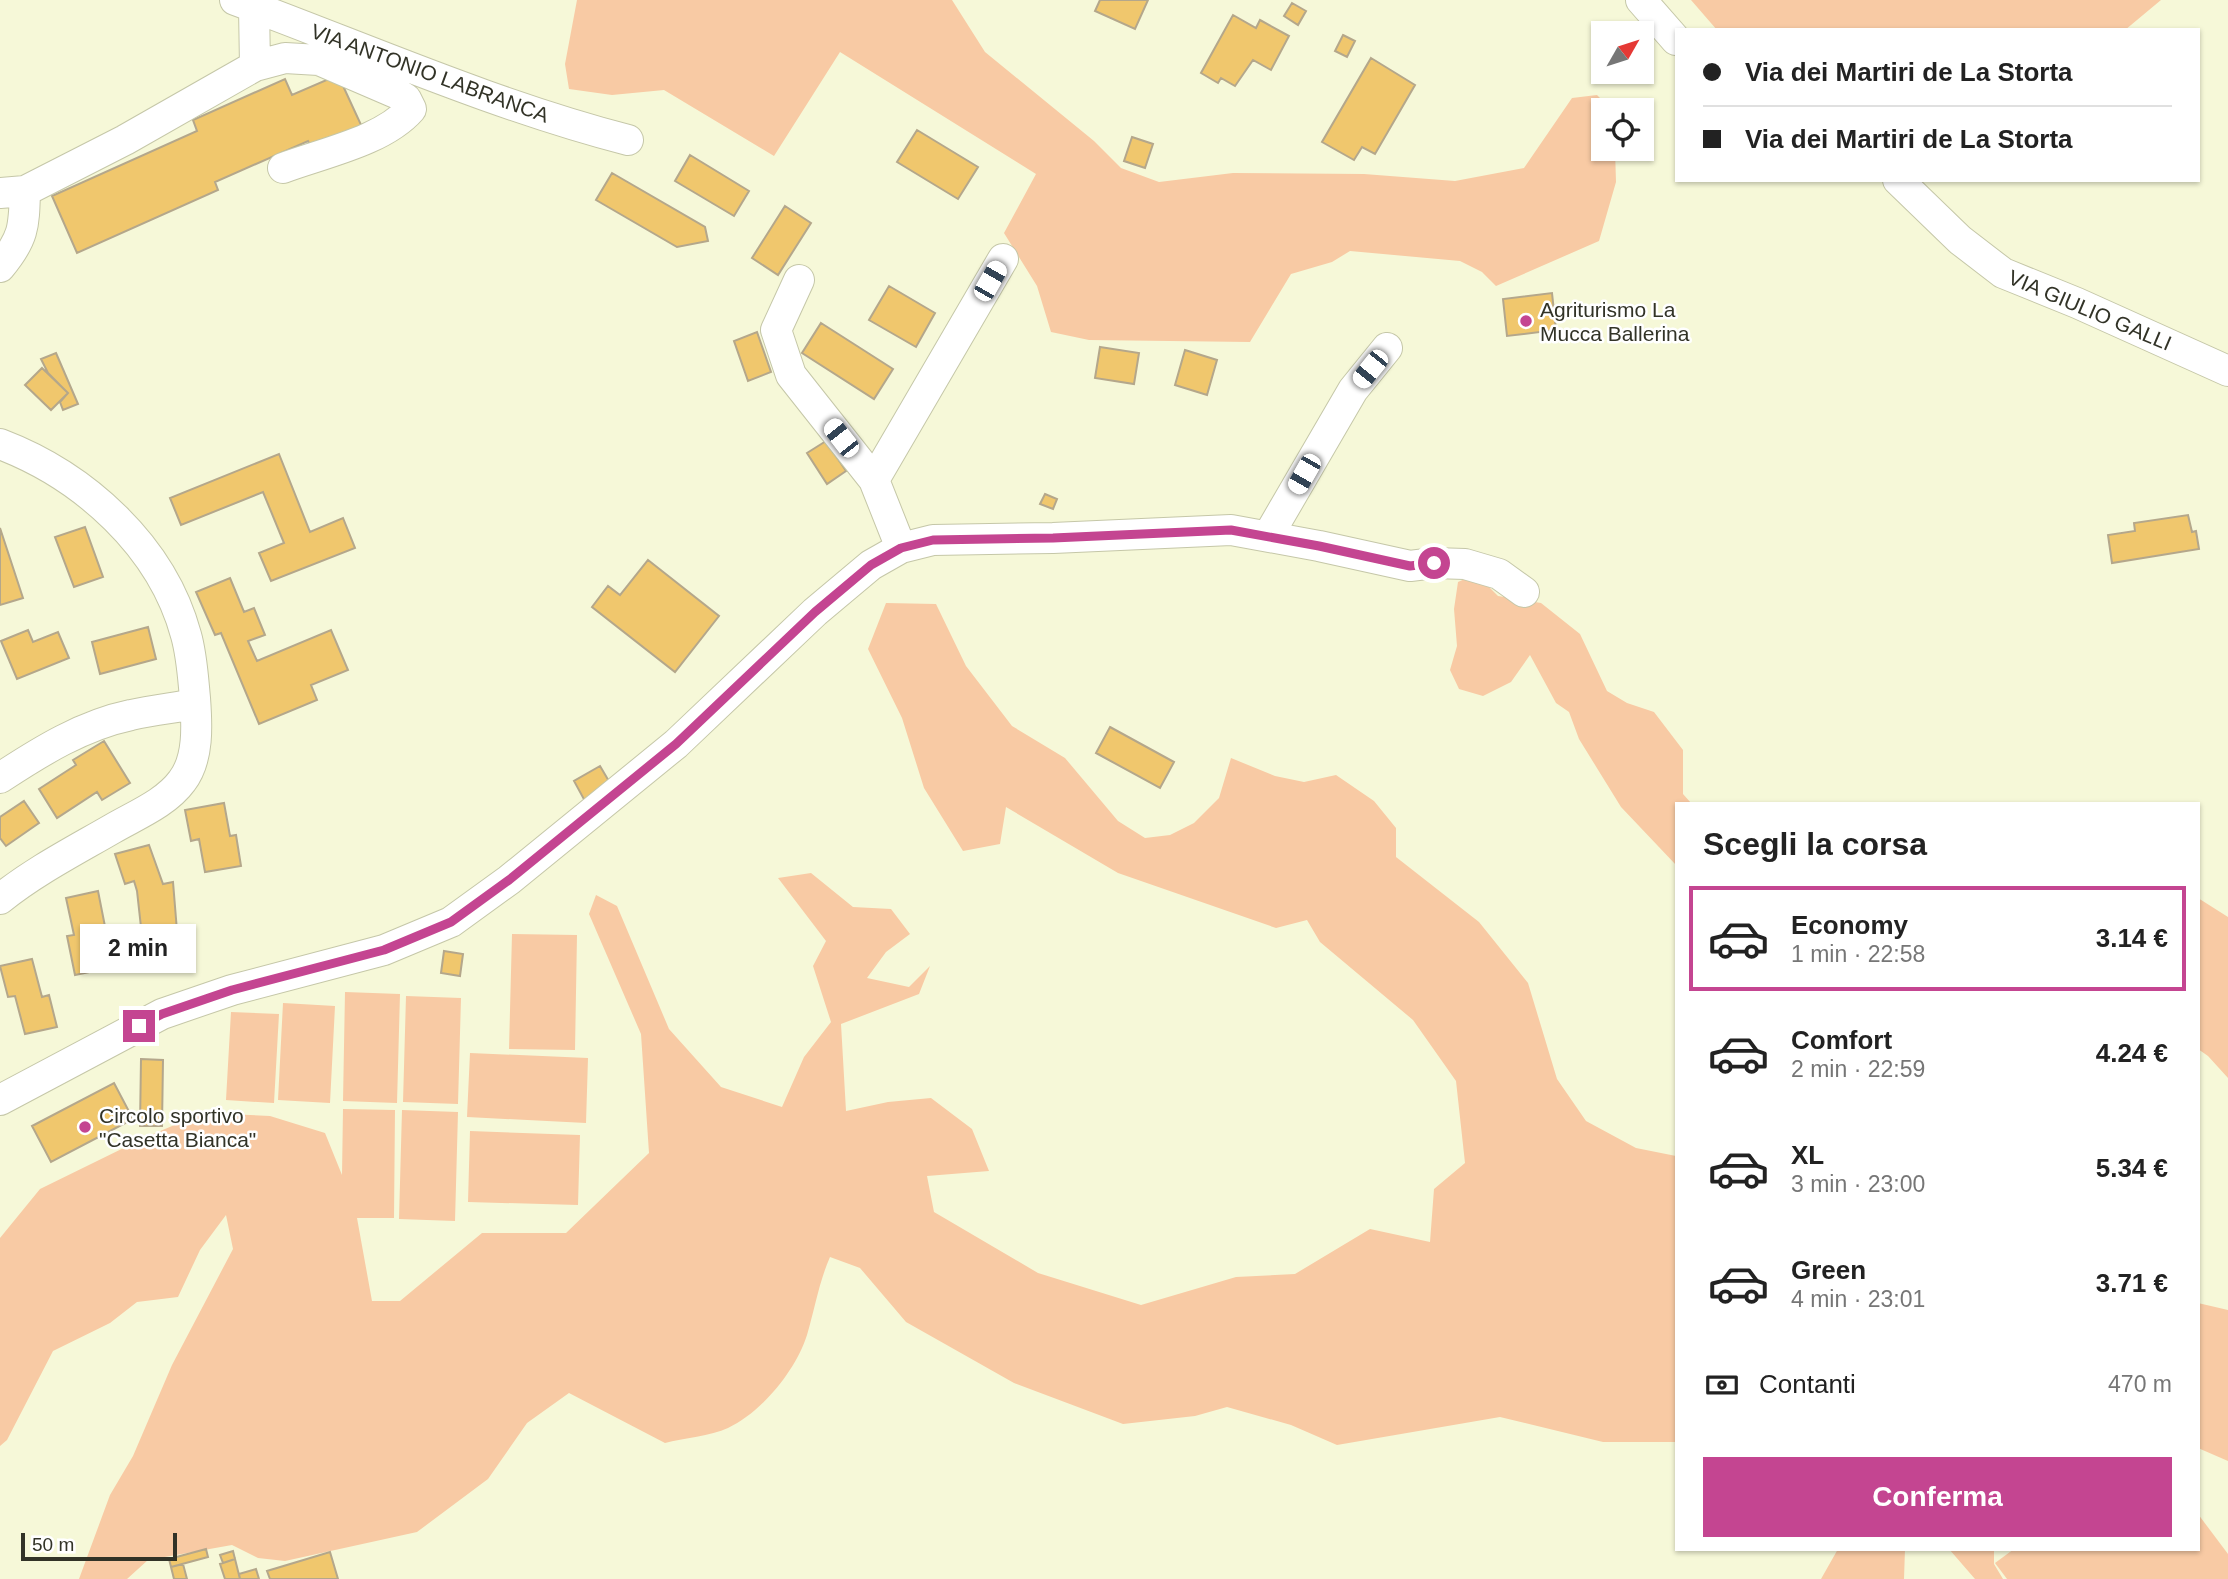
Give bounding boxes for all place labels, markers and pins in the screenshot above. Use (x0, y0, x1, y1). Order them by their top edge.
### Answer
place label: Agriturismo La Mucca Ballerina (1540, 298, 1690, 345)
marker: Agriturismo La Mucca Ballerina (1518, 313, 1534, 329)
place label: Circolo sportivo "Casetta Bianca" (99, 1104, 256, 1151)
marker: Circolo sportivo "Casetta Bianca" (77, 1119, 93, 1135)

